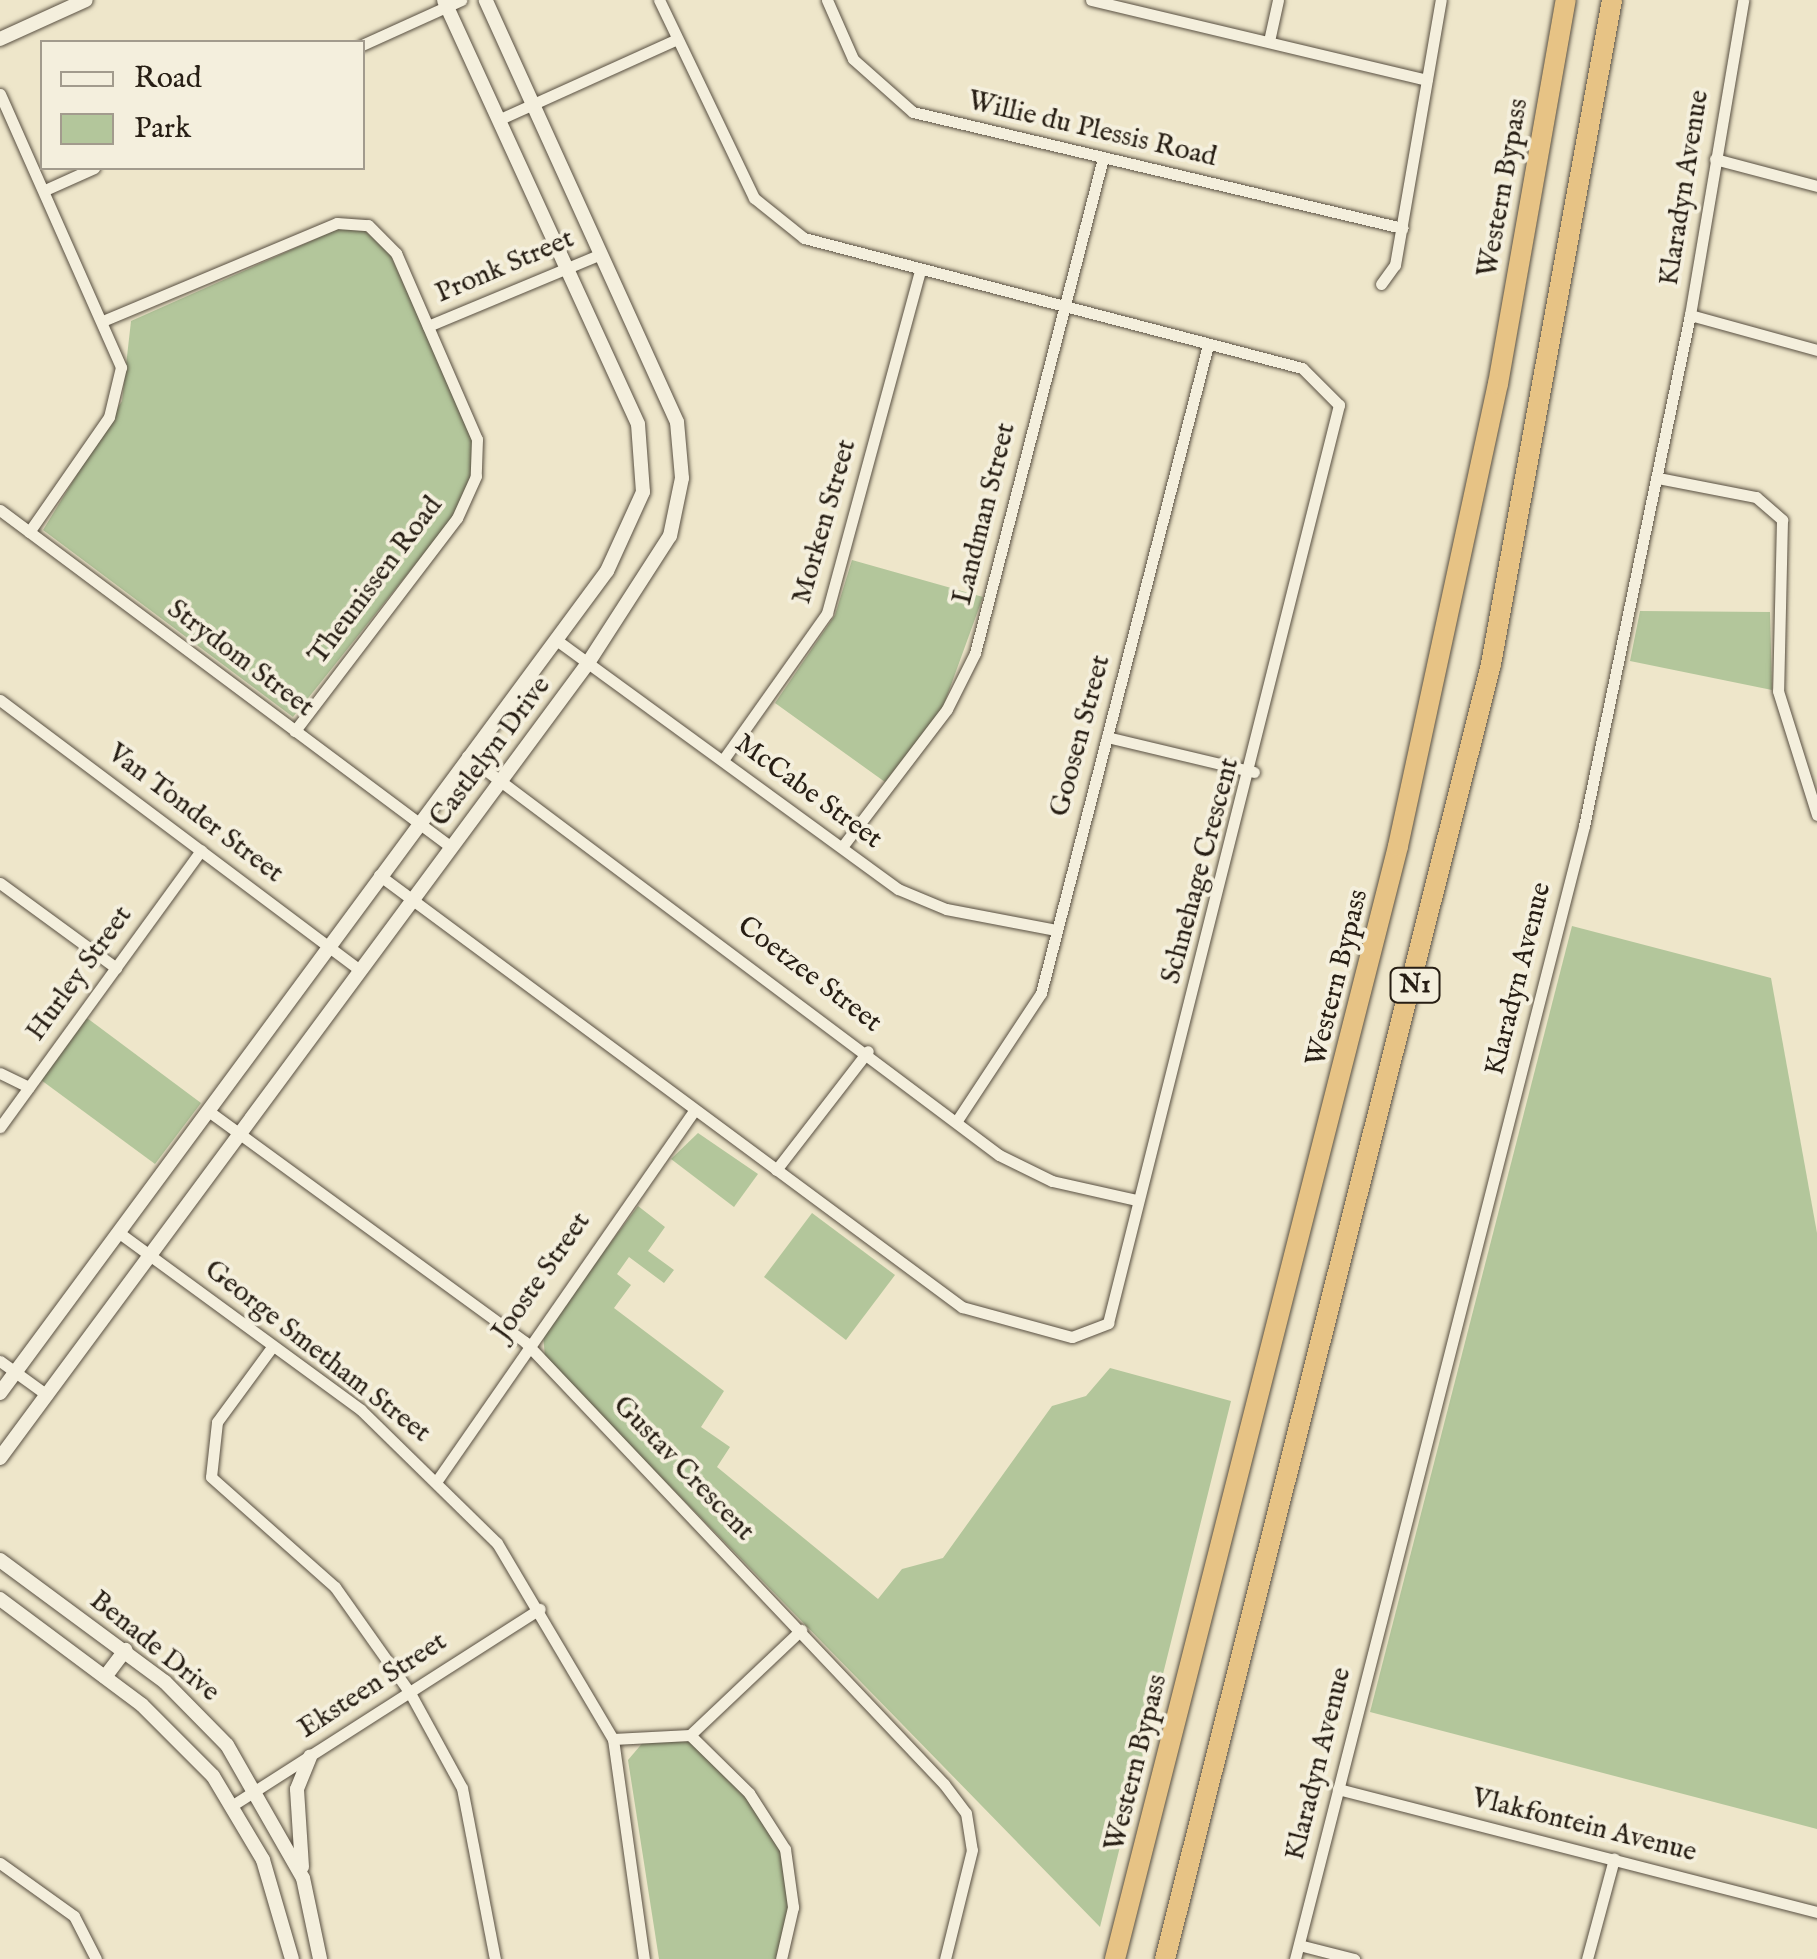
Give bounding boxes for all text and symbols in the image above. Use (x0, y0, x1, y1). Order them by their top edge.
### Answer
legend (40, 40, 365, 170)
text: Road (134, 60, 202, 98)
street label: Willie du Plessis Road (964, 85, 1220, 175)
street label: Klaradyn Avenue (1653, 88, 1717, 288)
street label: Western Bypass (1472, 96, 1536, 280)
text: Park (134, 110, 191, 148)
street label: Pronk Street (431, 223, 579, 311)
street label: Landman Street (946, 420, 1024, 608)
street label: Morken Street (785, 436, 865, 608)
street label: Theunissen Road (302, 490, 450, 672)
street label: Strydom Street (160, 593, 320, 725)
street label: Goosen Street (1043, 652, 1119, 820)
street label: Castlelyn Drive (424, 670, 558, 834)
street label: McCabe Street (728, 727, 888, 857)
street label: Van Tonder Street (101, 737, 289, 891)
street label: Schnehage Crescent (1155, 754, 1247, 988)
street label: Klaradyn Avenue (1479, 879, 1559, 1079)
street label: Western Bypass (1300, 886, 1376, 1070)
street label: Hurley Street (20, 900, 140, 1048)
street label: Coetzee Street (730, 910, 888, 1040)
road number: N1 (1388, 965, 1442, 1005)
street label: Jooste Street (486, 1206, 598, 1348)
street label: George Smetham Street (197, 1253, 437, 1451)
street label: Gustav Crescent (605, 1389, 761, 1549)
street label: Benade Drive (82, 1584, 226, 1710)
street label: Eksteen Street (293, 1626, 453, 1746)
street label: Klaradyn Avenue (1279, 1664, 1359, 1864)
street label: Western Bypass (1099, 1671, 1175, 1855)
street label: Vlakfontein Avenue (1468, 1782, 1700, 1870)

